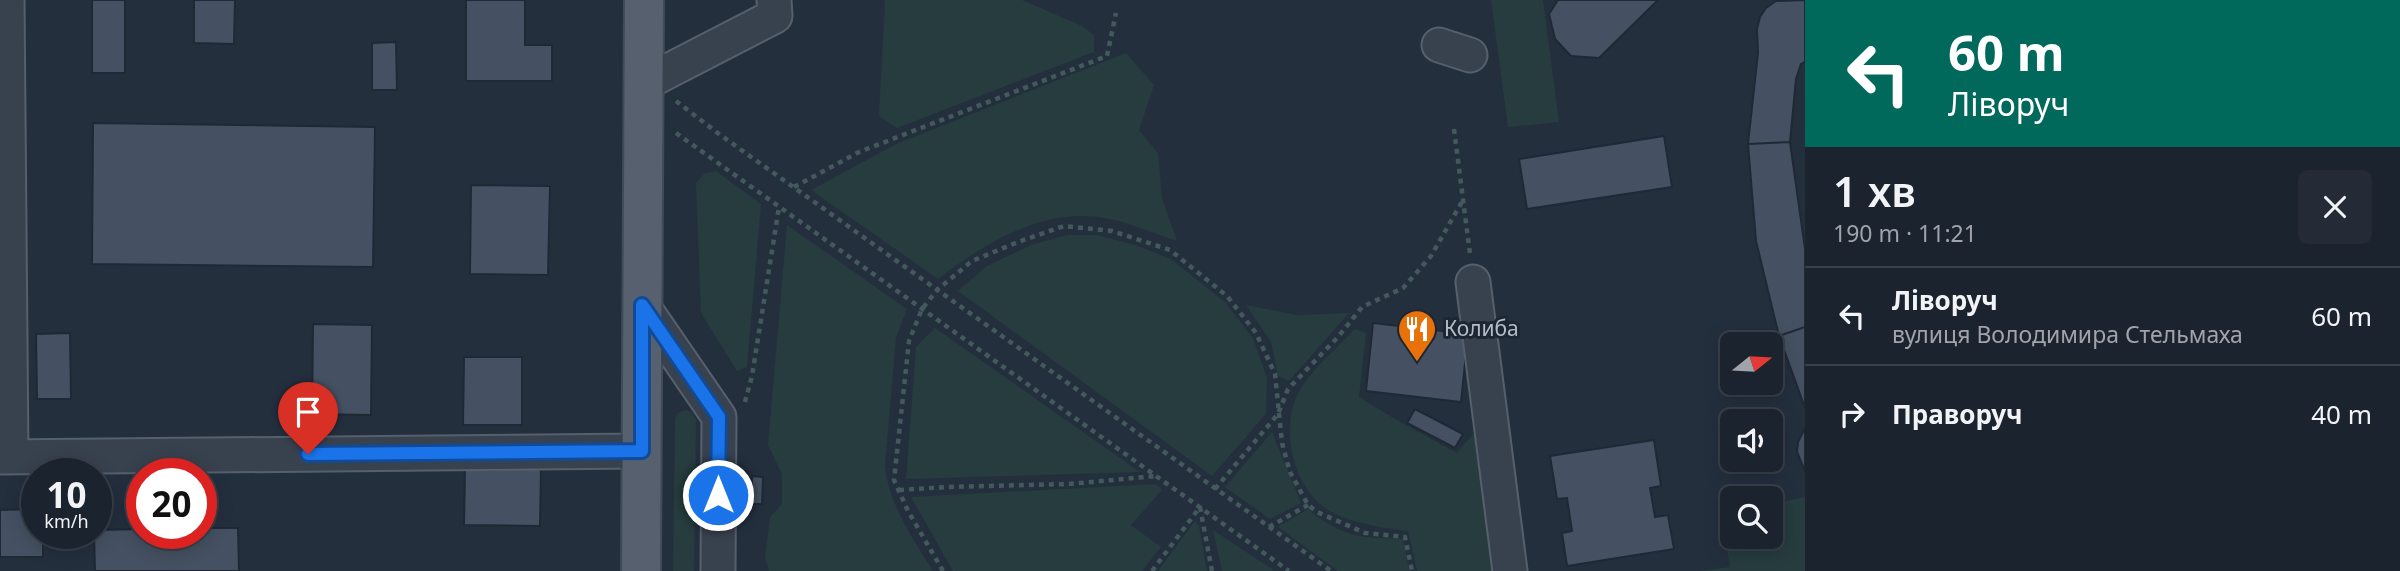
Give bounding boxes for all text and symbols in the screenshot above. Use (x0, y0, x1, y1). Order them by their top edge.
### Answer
text: 60 m (1948, 19, 2065, 85)
icon: left (1833, 28, 1924, 119)
text: Ліворуч (1948, 82, 2069, 125)
text: 1 хв (1833, 162, 1916, 219)
button: close (2298, 170, 2372, 244)
text: 190 m · 11:21 (1833, 217, 1977, 249)
text: Ліворуч (1892, 282, 1998, 318)
icon: left (1833, 297, 1871, 335)
text: 60 m (2311, 298, 2372, 334)
restaurant icon: Колиба (1396, 308, 1438, 363)
place label: Колиба (1444, 314, 1519, 342)
text: вулиця Володимира Стельмаха (1892, 318, 2243, 350)
north arrow (1720, 332, 1783, 396)
map controls (1720, 332, 1783, 549)
pin (278, 382, 338, 454)
icon: arrive (289, 393, 327, 431)
icon: right (1833, 395, 1871, 433)
text: Праворуч (1892, 396, 2023, 432)
text: 40 m (2311, 396, 2372, 432)
button: sound (1720, 409, 1783, 472)
speed limit sign: 20 (126, 458, 217, 549)
position arrow (681, 458, 755, 532)
text: 10 (46, 471, 87, 518)
button: search (1720, 486, 1783, 549)
text: km/h (44, 509, 89, 533)

